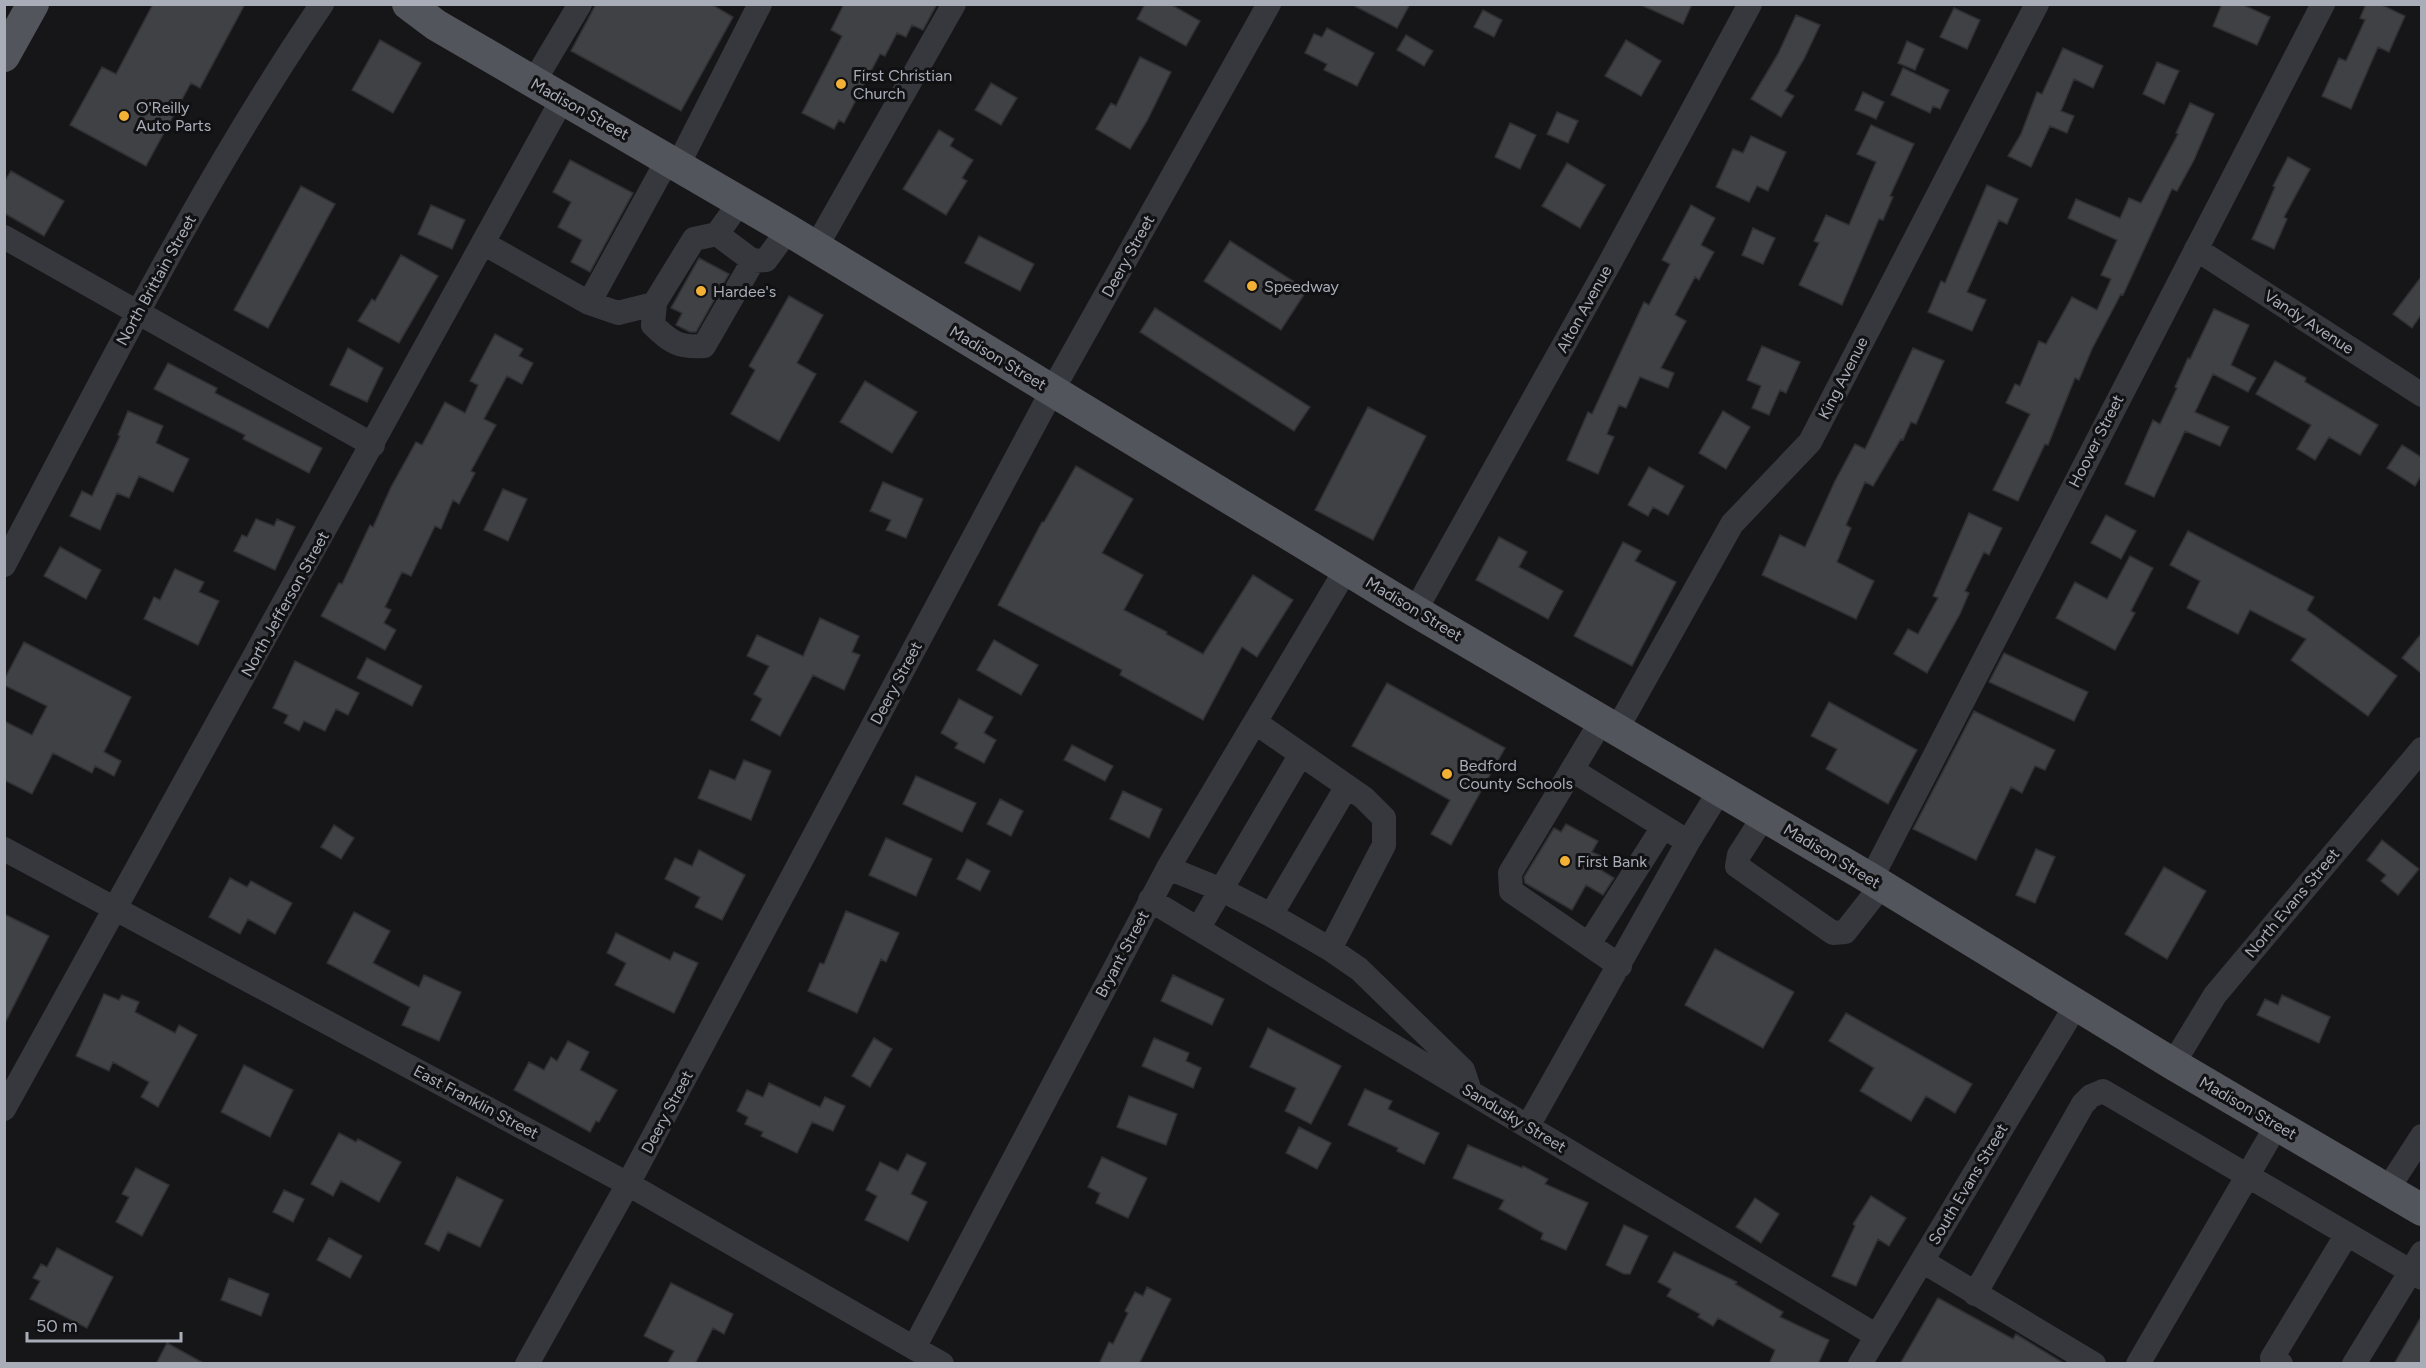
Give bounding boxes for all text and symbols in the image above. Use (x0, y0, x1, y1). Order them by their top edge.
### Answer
place label: First Christian Church (853, 66, 952, 103)
street label: Madison Street (528, 74, 632, 144)
marker: First Christian Church (834, 77, 848, 91)
place label: O'Reilly Auto Parts (136, 98, 211, 135)
marker: O'Reilly Auto Parts (117, 109, 131, 123)
street label: North Brittain Street (112, 211, 200, 349)
street label: Deery Street (1098, 212, 1158, 300)
street label: Alton Avenue (1552, 262, 1616, 356)
place label: Speedway (1264, 277, 1340, 296)
marker: Speedway (1245, 279, 1259, 293)
place label: Hardee's (713, 282, 776, 301)
marker: Hardee's (694, 284, 708, 298)
street label: Vandy Avenue (2260, 286, 2358, 358)
street label: Madison Street (946, 322, 1050, 394)
street label: King Avenue (1814, 333, 1872, 422)
street label: Hoover Street (2065, 392, 2127, 490)
street label: North Jefferson Street (237, 528, 333, 680)
street label: Madison Street (1362, 573, 1466, 645)
street label: Deery Street (866, 638, 926, 728)
place label: Bedford County Schools (1459, 756, 1573, 793)
marker: Bedford County Schools (1440, 767, 1454, 781)
street label: Madison Street (1780, 820, 1884, 892)
street label: North Evans Street (2241, 844, 2343, 962)
place label: First Bank (1577, 852, 1647, 871)
marker: First Bank (1558, 854, 1572, 868)
street label: Bryant Street (1091, 907, 1153, 1001)
street label: East Franklin Street (410, 1061, 542, 1143)
street label: Deery Street (637, 1067, 697, 1157)
street label: Madison Street (2196, 1072, 2300, 1144)
street label: Sandusky Street (1459, 1080, 1569, 1156)
street label: South Evans Street (1924, 1120, 2012, 1248)
scale bar (27, 1305, 182, 1343)
text: 50 m (36, 1315, 78, 1337)

